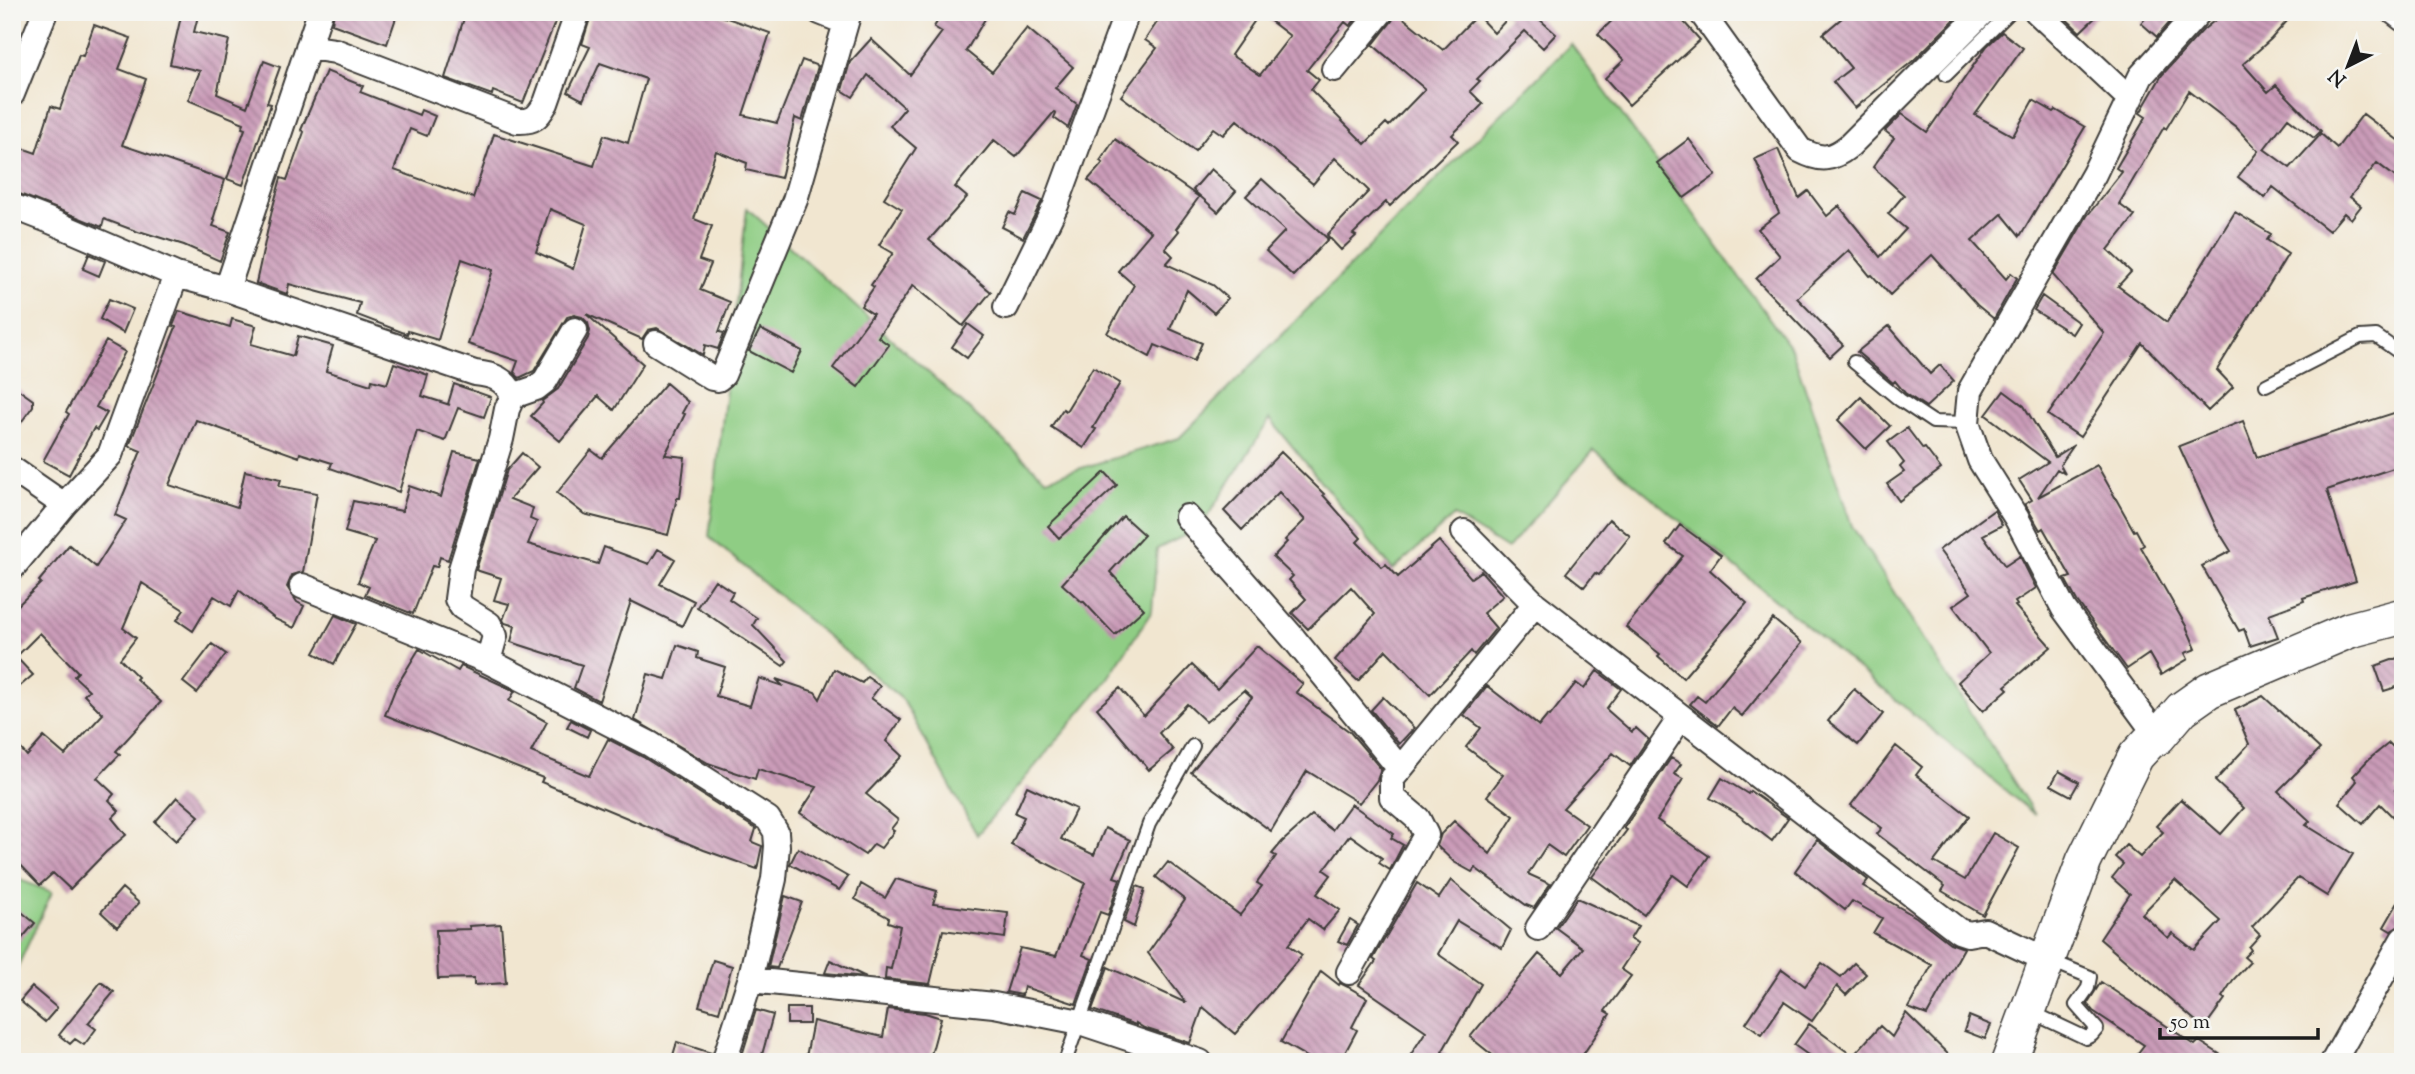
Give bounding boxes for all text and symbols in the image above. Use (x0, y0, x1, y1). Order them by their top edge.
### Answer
north arrow (2314, 32, 2384, 102)
text: N (2324, 62, 2353, 92)
scale bar (2160, 997, 2317, 1041)
text: 50 m (2169, 1008, 2210, 1038)

